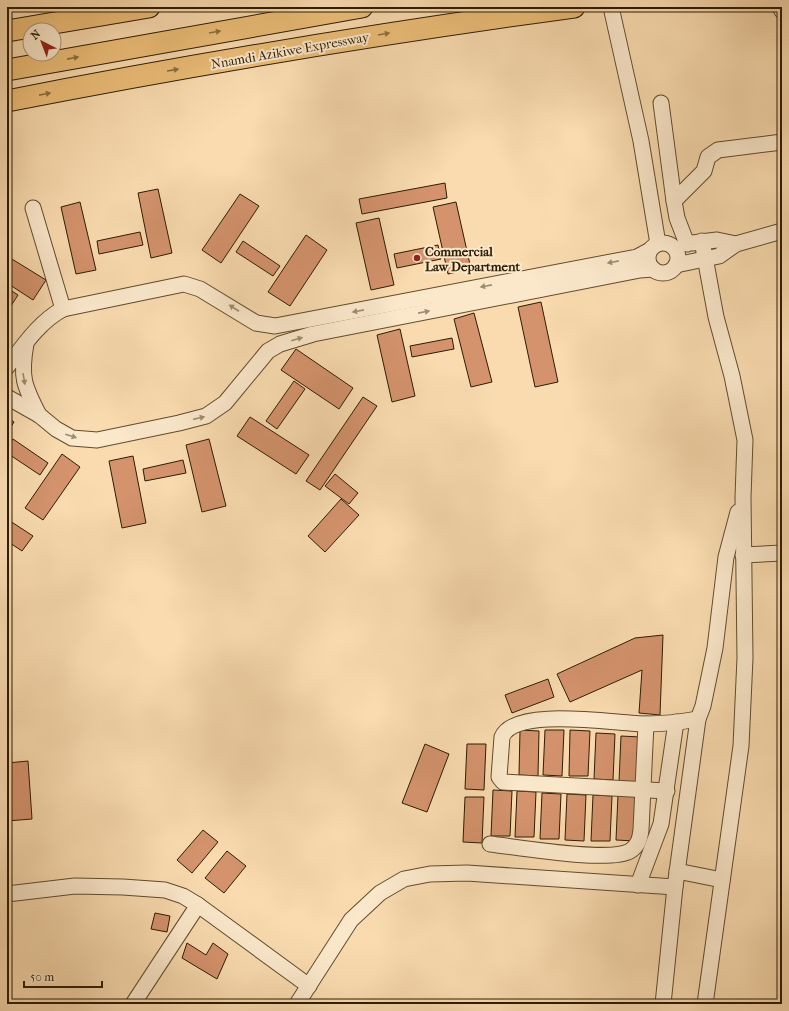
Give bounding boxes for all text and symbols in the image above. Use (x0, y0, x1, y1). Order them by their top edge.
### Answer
north arrow (22, 22, 62, 62)
text: N (28, 27, 44, 43)
one-way arrow (209, 29, 221, 35)
street label: Nnamdi Azikiwe Expressway (210, 29, 371, 72)
one-way arrow (378, 31, 390, 37)
one-way arrow (67, 54, 79, 60)
one-way arrow (167, 66, 179, 72)
one-way arrow (39, 90, 51, 96)
place label: Commercial Law Department (425, 244, 520, 275)
marker: Commercial Law Department (412, 253, 422, 263)
one-way arrow (607, 259, 619, 265)
one-way arrow (479, 284, 492, 290)
one-way arrow (228, 305, 240, 312)
one-way arrow (352, 309, 364, 315)
one-way arrow (418, 309, 430, 315)
one-way arrow (291, 336, 303, 342)
one-way arrow (22, 373, 28, 385)
one-way arrow (193, 415, 205, 421)
one-way arrow (66, 433, 78, 439)
scale bar (24, 963, 102, 989)
text: 50 m (30, 970, 54, 984)

